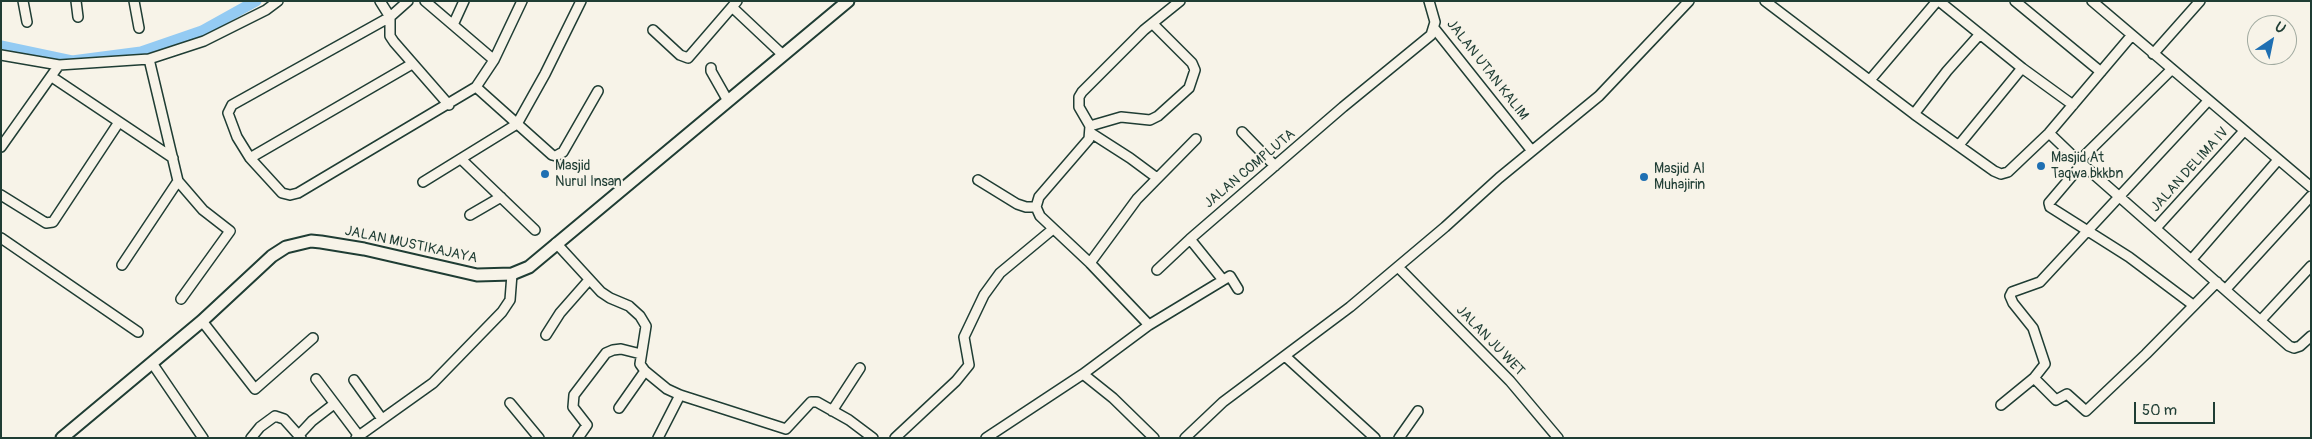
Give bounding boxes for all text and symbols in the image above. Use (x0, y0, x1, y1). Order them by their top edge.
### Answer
north arrow (2247, 15, 2297, 65)
street label: JALAN UTAN KALIM (1443, 16, 1531, 124)
text: U (2272, 18, 2289, 38)
street label: JALAN DELIMA IV (2148, 124, 2232, 216)
street label: JALAN COMPLUTA (1201, 126, 1299, 212)
place label: Masjid At Taqwa bkkbn (2051, 150, 2123, 182)
place label: Masjid Nurul Insan (555, 158, 622, 190)
marker: Masjid At Taqwa bkkbn (2035, 160, 2047, 172)
place label: Masjid Al Muhajirin (1654, 161, 1705, 193)
marker: Masjid Nurul Insan (539, 168, 551, 180)
marker: Masjid Al Muhajirin (1638, 171, 1650, 183)
street label: JALAN MUSTIKAJAYA (343, 223, 479, 267)
street label: JALAN JU WET (1452, 302, 1528, 380)
scale bar (2137, 392, 2218, 424)
text: 50 m (2142, 401, 2177, 420)

